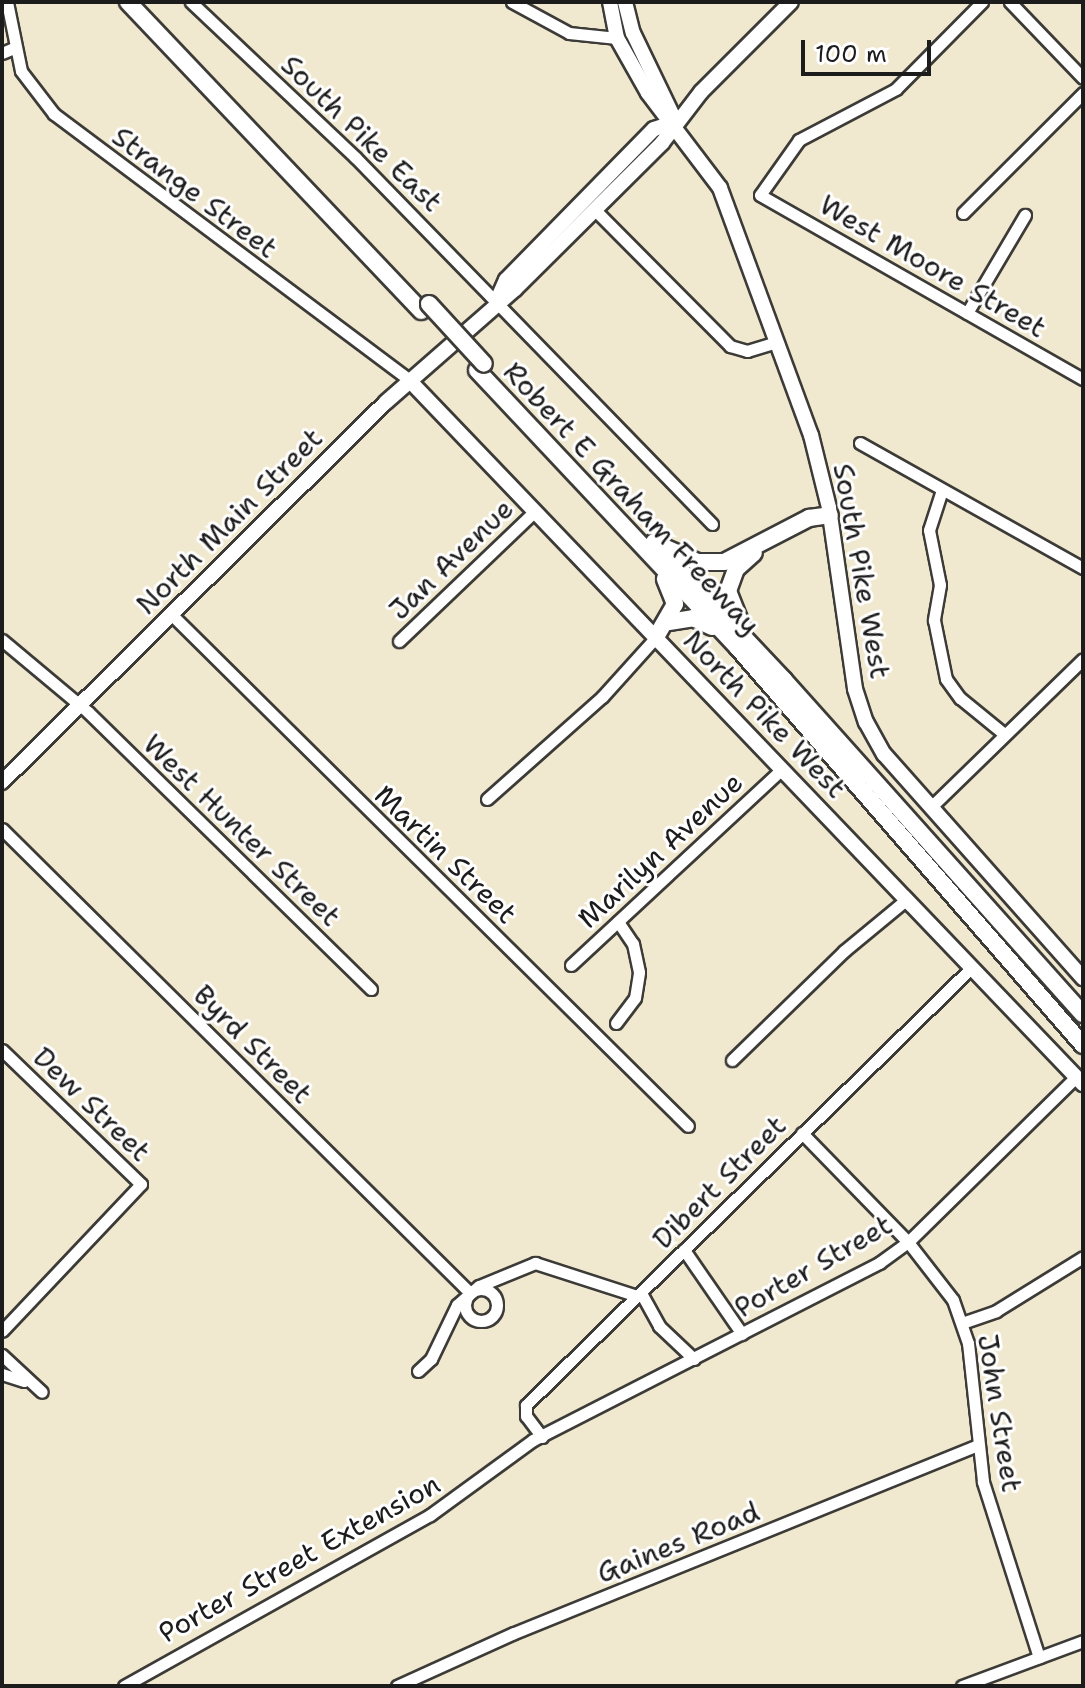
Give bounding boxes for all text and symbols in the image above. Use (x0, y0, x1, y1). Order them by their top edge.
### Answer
scale bar (805, 24, 935, 74)
text: 100 m (815, 38, 887, 70)
street label: South Pike East (274, 48, 450, 218)
street label: Strange Street (106, 119, 284, 265)
street label: West Moore Street (814, 187, 1052, 345)
street label: Robert E Graham Freeway (497, 355, 767, 641)
street label: North Main Street (129, 421, 329, 621)
street label: South Pike West (827, 461, 897, 681)
street label: Jan Avenue (382, 492, 520, 626)
street label: North Pike West (677, 623, 853, 805)
street label: West Hunter Street (136, 727, 348, 933)
street label: Marilyn Avenue (571, 765, 749, 935)
street label: Martin Street (368, 778, 524, 930)
street label: Byrd Street (187, 978, 319, 1110)
street label: Dew Street (26, 1040, 158, 1168)
street label: Dibert Street (645, 1108, 793, 1256)
street label: Porter Street (728, 1207, 898, 1325)
street label: John Street (971, 1332, 1029, 1494)
street label: Porter Street Extension (152, 1467, 446, 1649)
street label: Gaines Road (592, 1494, 764, 1590)

